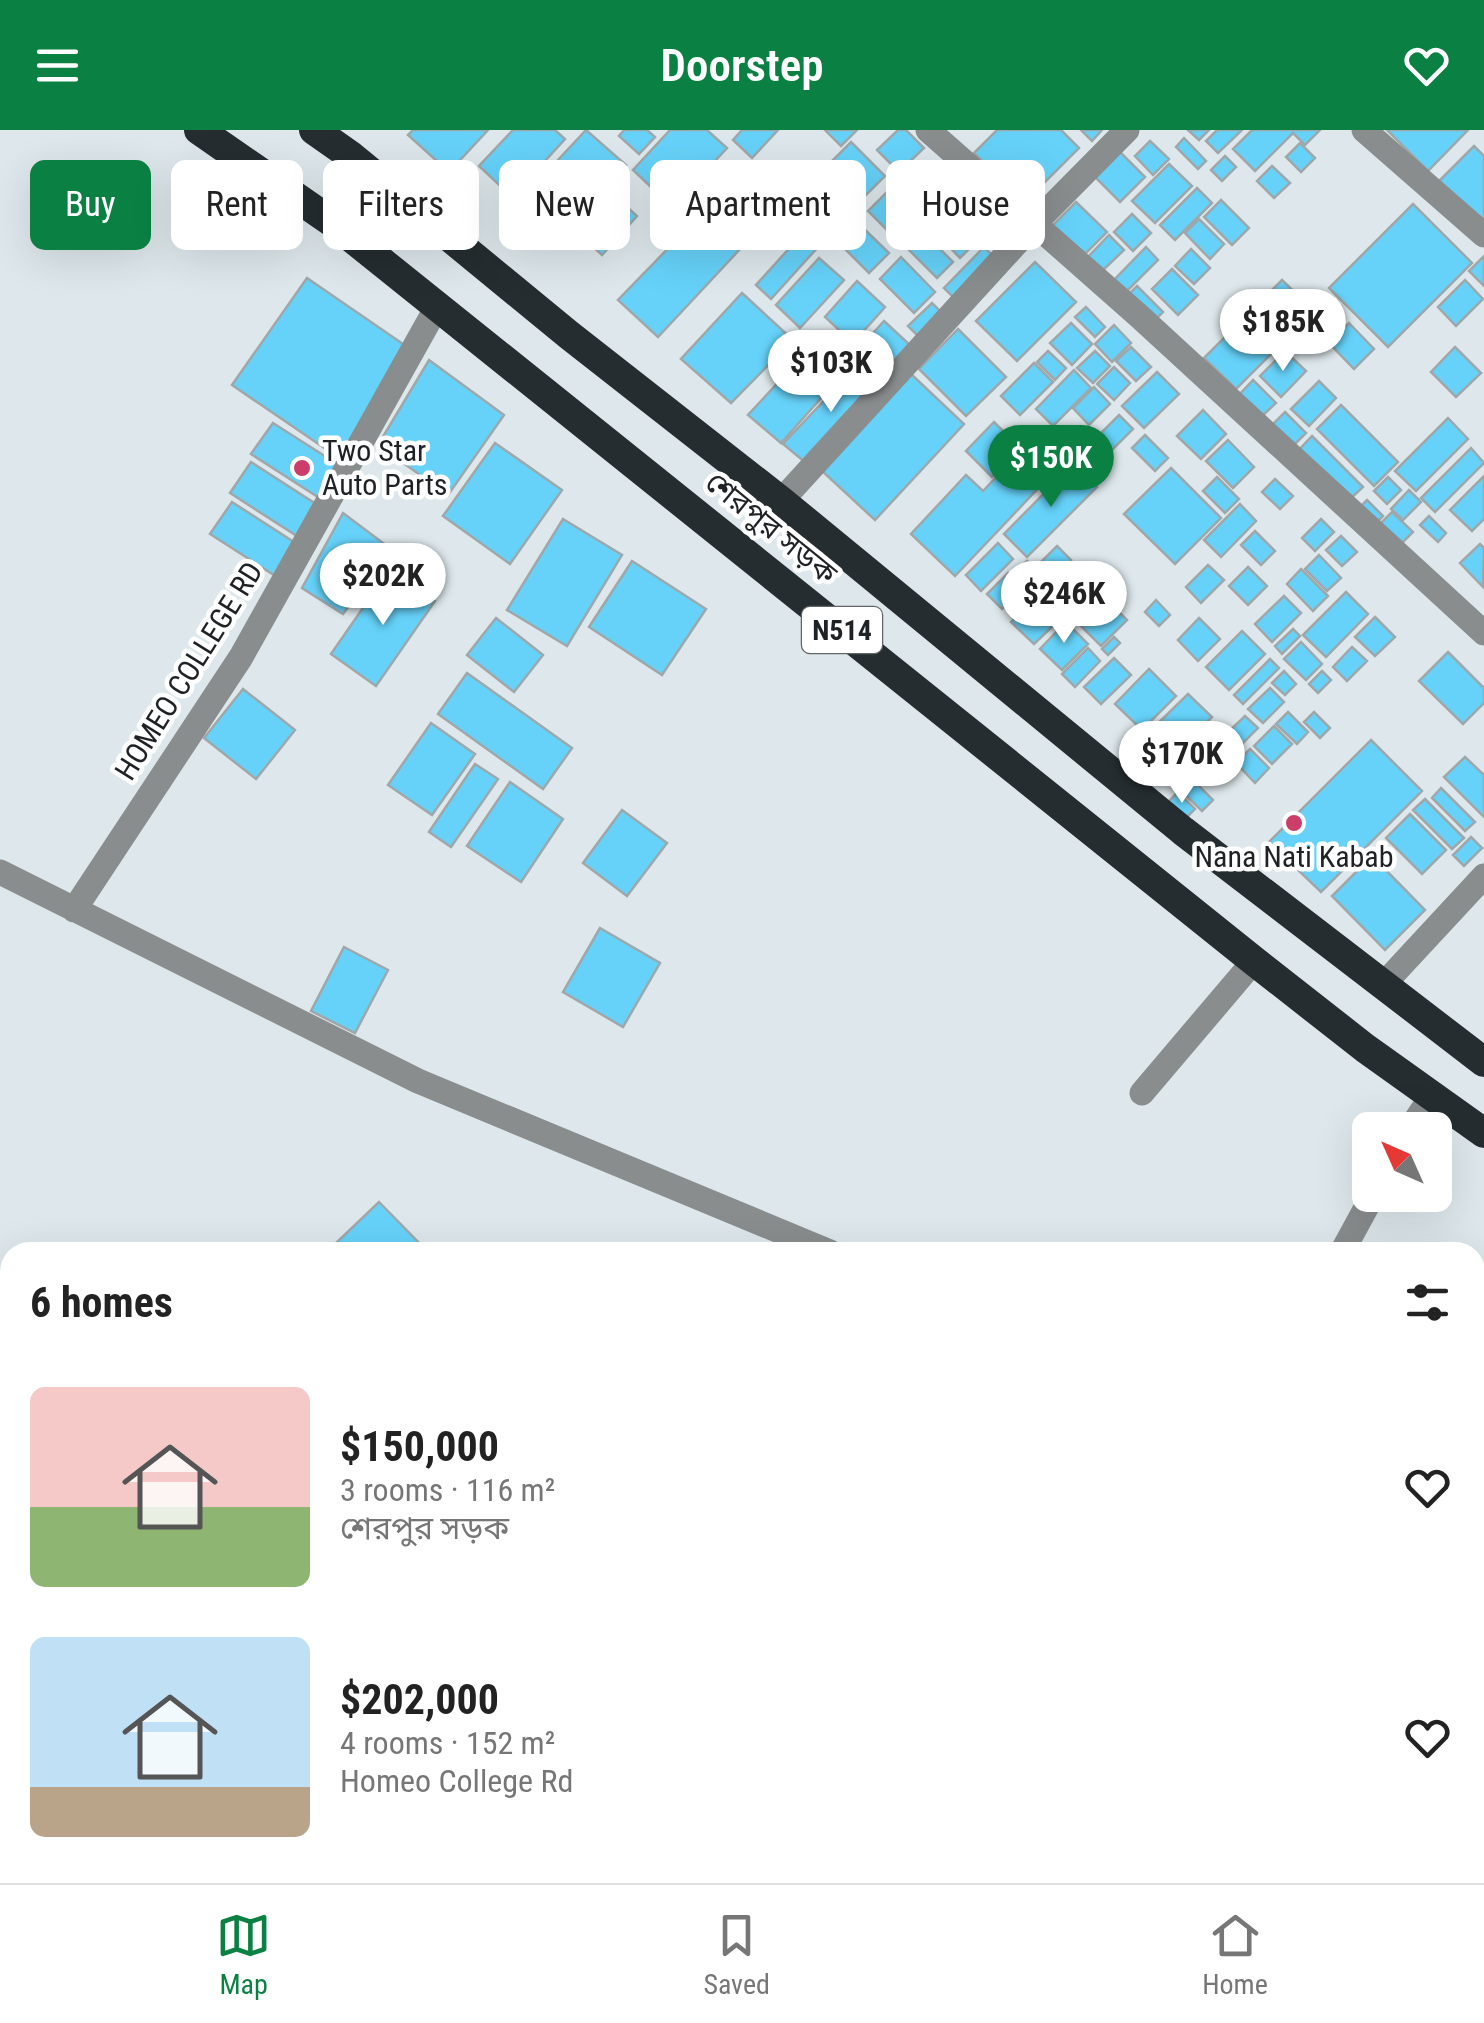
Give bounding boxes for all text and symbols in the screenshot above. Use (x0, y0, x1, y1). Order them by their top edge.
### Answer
icon: menu (30, 38, 85, 93)
icon: heart (1399, 38, 1454, 93)
text: Doorstep (661, 39, 823, 92)
chip: Buy (30, 160, 151, 250)
chip: Rent (171, 160, 303, 250)
chip: Filters (323, 160, 479, 250)
chip: New (499, 160, 630, 250)
chip: Apartment (650, 160, 866, 250)
chip: House (886, 160, 1045, 250)
pin: $185K (1213, 289, 1353, 374)
text: $185K (1242, 302, 1324, 340)
pin: $103K (761, 330, 901, 415)
text: $103K (790, 343, 872, 381)
pin: $150K (981, 425, 1121, 510)
place label: Two Star Auto Parts (322, 433, 447, 502)
text: $150K (1010, 438, 1092, 476)
marker: Two Star Auto Parts (291, 457, 313, 479)
street label: শেরপুর সড়ক (699, 464, 845, 592)
pin: $202K (313, 543, 453, 628)
street label: HOMEO COLLEGE RD (107, 555, 270, 786)
text: $202K (342, 556, 424, 594)
pin: $246K (994, 561, 1134, 646)
text: $246K (1023, 574, 1105, 612)
road number: N514 (802, 607, 882, 653)
pin: $170K (1112, 721, 1252, 806)
text: $170K (1141, 734, 1223, 772)
marker: Nana Nati Kabab (1283, 812, 1305, 834)
place label: Nana Nati Kabab (1194, 839, 1394, 874)
north arrow (1352, 1112, 1452, 1212)
map controls (1352, 1112, 1452, 1212)
icon: filters (1400, 1275, 1455, 1330)
text: 6 homes (30, 1278, 173, 1327)
text: $150,000 (340, 1422, 499, 1471)
icon: home (110, 1427, 230, 1547)
icon: heart (1400, 1460, 1455, 1515)
text: 3 rooms · 116 m² (340, 1471, 555, 1509)
text: শেরপুর সড়ক (340, 1509, 509, 1547)
text: $202,000 (340, 1675, 499, 1724)
icon: home (110, 1677, 230, 1797)
icon: heart (1400, 1710, 1455, 1765)
text: 4 rooms · 152 m² (340, 1724, 555, 1762)
text: Homeo College Rd (340, 1762, 573, 1800)
tab: Map (216, 1908, 271, 2001)
tab: Saved (703, 1908, 770, 2001)
tab: Home (1202, 1908, 1268, 2001)

